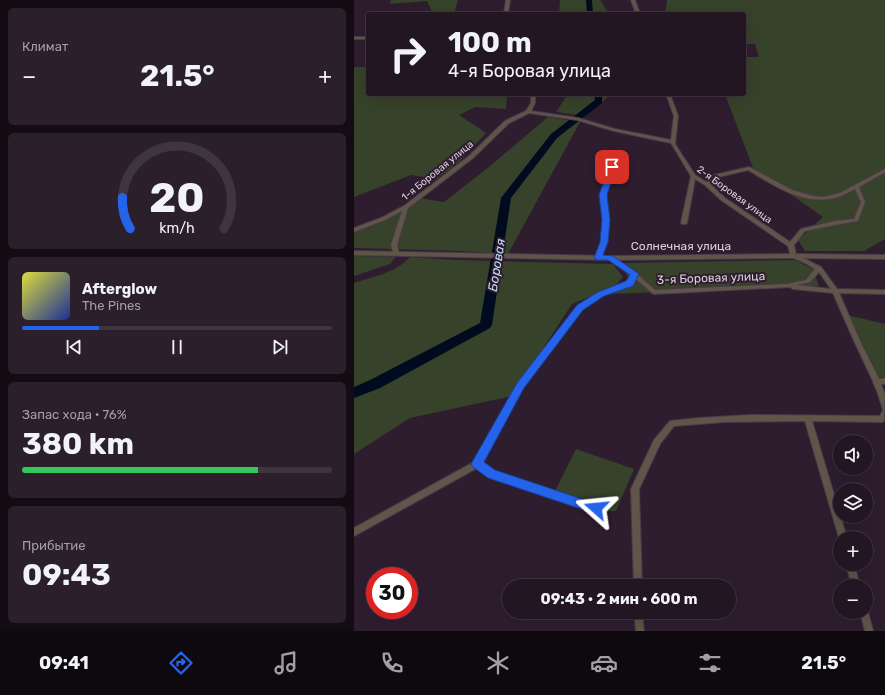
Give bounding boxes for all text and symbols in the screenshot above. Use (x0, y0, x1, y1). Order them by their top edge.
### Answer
text: 100 m (448, 26, 532, 59)
icon: right (382, 28, 434, 80)
text: Климат (22, 39, 68, 54)
text: 21.5° (140, 58, 215, 94)
text: 4-я Боровая улица (448, 60, 611, 82)
text: − (22, 63, 36, 90)
text: + (318, 63, 332, 90)
street label: 1-я Боровая улица (399, 138, 476, 203)
pin (595, 150, 629, 184)
icon: arrive (601, 156, 623, 178)
street label: 2-я Боровая улица (694, 163, 774, 226)
text: 20 (149, 173, 205, 222)
text: km/h (159, 219, 195, 236)
water label: Боровая (485, 238, 508, 292)
street label: Солнечная улица (631, 239, 731, 253)
street label: 3-я Боровая улица (657, 269, 765, 287)
text: Afterglow (82, 280, 157, 298)
text: The Pines (82, 298, 141, 313)
icon: previous (63, 336, 85, 358)
icon: pause (166, 336, 188, 358)
icon: next (269, 336, 291, 358)
text: Запас хода · 76% (22, 407, 127, 422)
text: 380 km (22, 426, 134, 462)
map controls (833, 435, 873, 619)
button: sound (833, 435, 873, 475)
button: layers (833, 483, 873, 523)
position arrow (575, 487, 617, 529)
button: + (833, 531, 873, 571)
text: Прибытие (22, 538, 86, 553)
text: 09:43 (22, 557, 111, 593)
speed limit sign: 30 (366, 567, 418, 619)
button: − (833, 579, 873, 619)
text: 09:43 · 2 мин · 600 m (540, 590, 698, 608)
icon: directions (167, 649, 195, 677)
icon: music (272, 649, 300, 677)
icon: phone (378, 649, 406, 677)
icon: climate (484, 649, 512, 677)
icon: car (590, 649, 618, 677)
icon: filters (696, 649, 724, 677)
text: 09:41 (39, 652, 89, 674)
text: 21.5° (801, 652, 846, 674)

